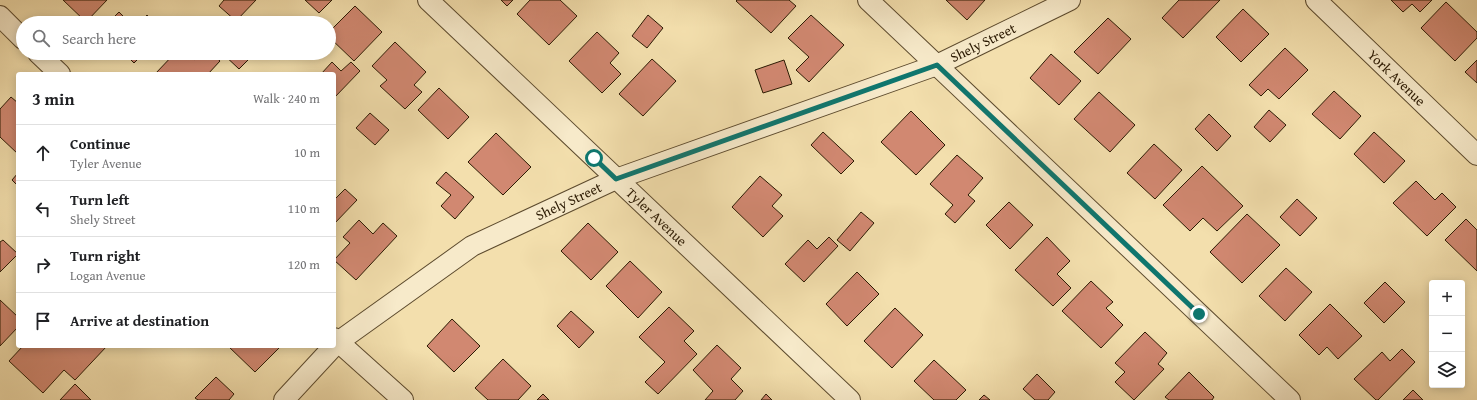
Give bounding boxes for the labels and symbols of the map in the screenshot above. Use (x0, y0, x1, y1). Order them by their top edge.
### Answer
street label: Shely Street (947, 18, 1019, 67)
street label: York Avenue (1363, 45, 1431, 111)
route start (585, 149, 603, 167)
street label: Shely Street (532, 177, 605, 225)
street label: Tyler Avenue (622, 183, 692, 251)
route end (1190, 305, 1208, 323)

